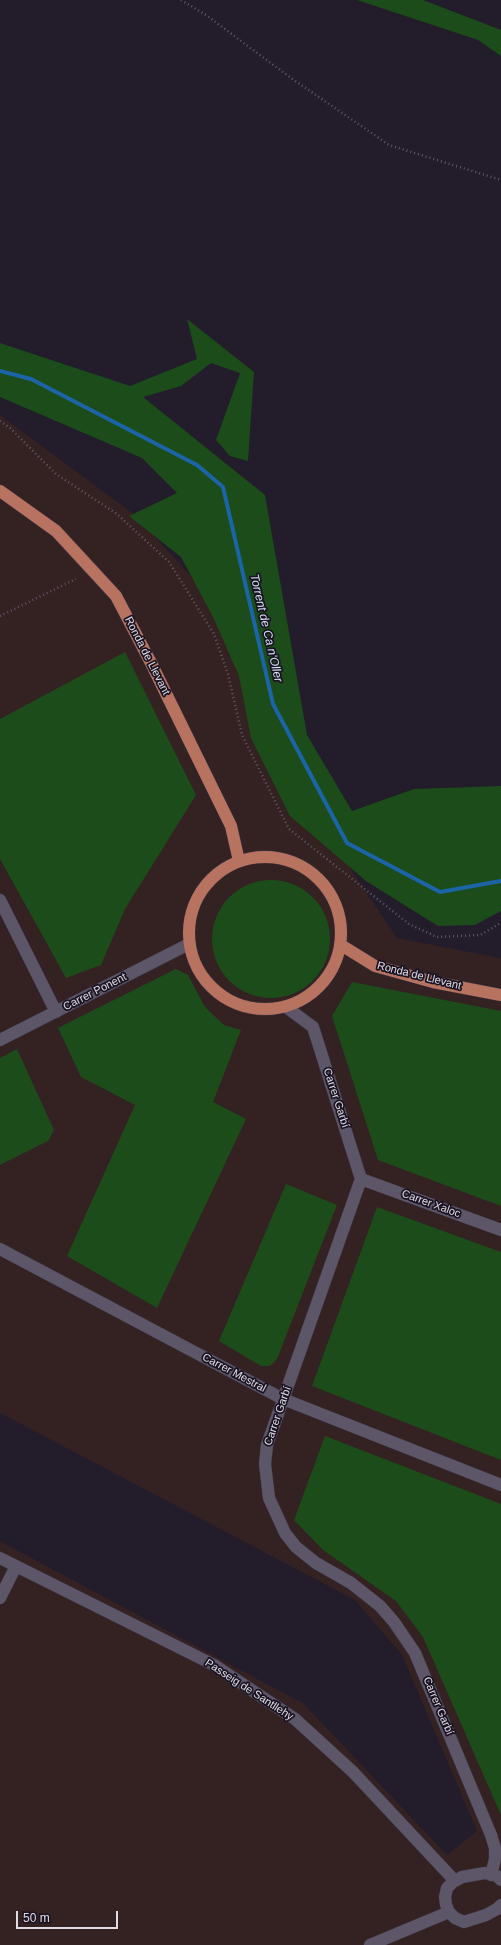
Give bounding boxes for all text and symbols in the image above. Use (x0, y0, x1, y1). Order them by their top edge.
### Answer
water label: Torrent de Ca n'Oller (247, 573, 285, 683)
street label: Ronda de Llevant (122, 615, 172, 697)
street label: Ronda de Llevant (376, 959, 462, 993)
street label: Carrer Ponent (61, 970, 129, 1014)
street label: Carrer Garbí (320, 1067, 352, 1129)
street label: Carrer Xaloc (400, 1187, 462, 1221)
street label: Carrer Mestral (200, 1351, 268, 1395)
street label: Carrer Garbí (262, 1385, 294, 1447)
street label: Passeig de Santllehy (202, 1656, 296, 1724)
street label: Carrer Garbí (420, 1675, 456, 1737)
scale bar (18, 1903, 120, 1929)
text: 50 m (23, 1911, 50, 1925)

